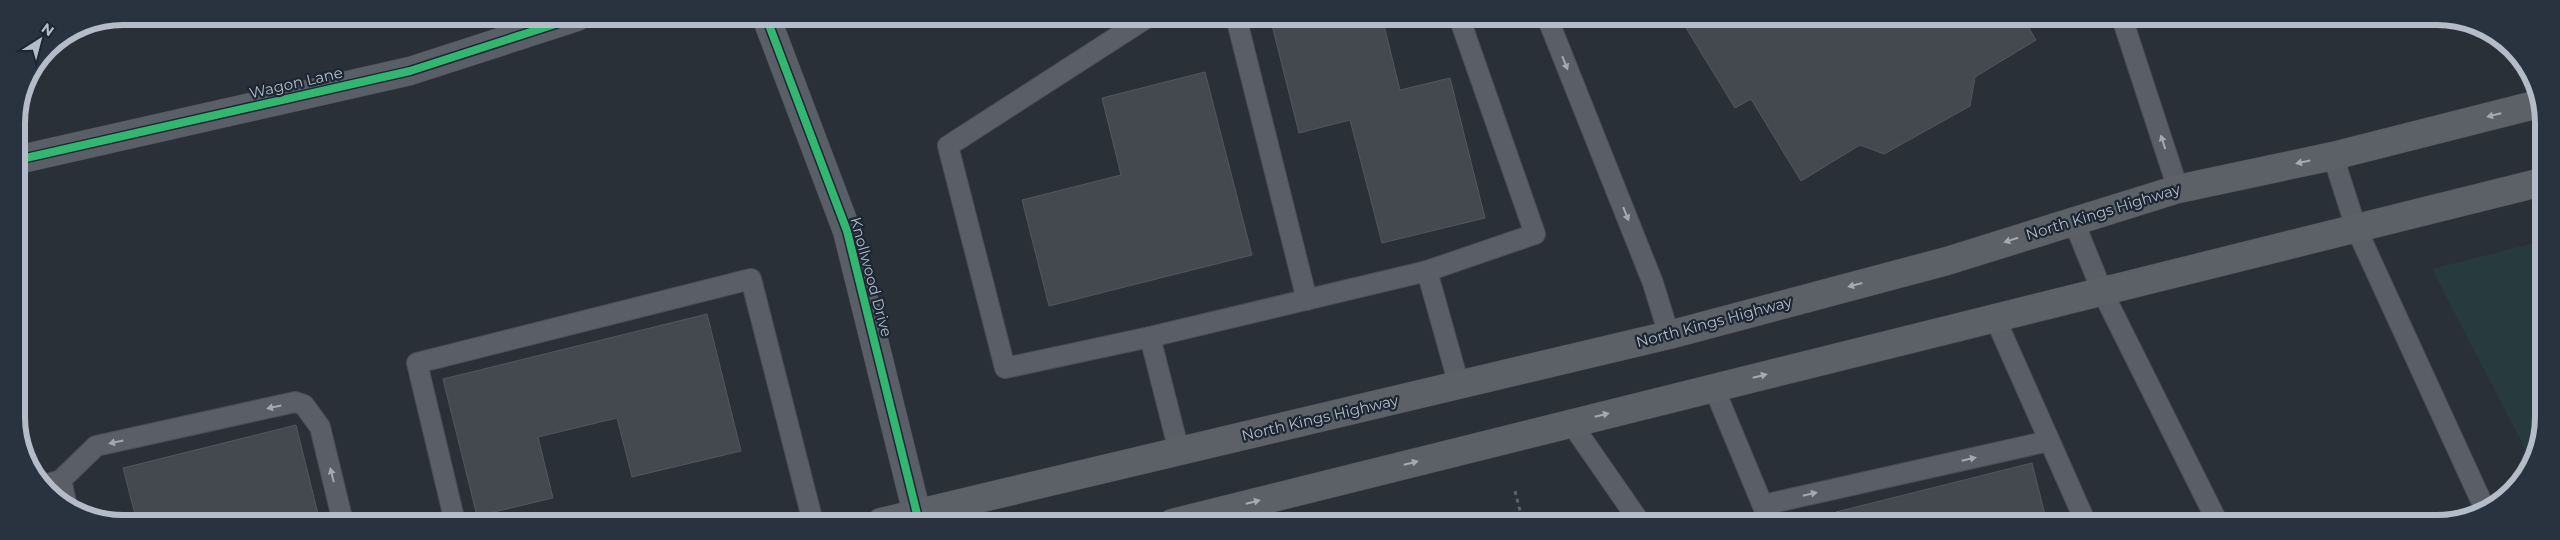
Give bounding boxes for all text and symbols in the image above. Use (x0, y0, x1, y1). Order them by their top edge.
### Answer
north arrow (15, 15, 65, 65)
text: N (38, 19, 58, 40)
one-way arrow (1562, 56, 1570, 70)
street label: Wagon Lane (247, 63, 344, 102)
one-way arrow (2487, 111, 2502, 119)
one-way arrow (2158, 134, 2166, 149)
one-way arrow (2294, 159, 2310, 167)
street label: North Kings Highway (2023, 179, 2183, 244)
one-way arrow (1622, 207, 1630, 221)
street label: Knollwood Drive (846, 215, 897, 339)
one-way arrow (2003, 237, 2018, 245)
one-way arrow (1847, 282, 1862, 290)
street label: North Kings Highway (1634, 291, 1795, 351)
one-way arrow (1753, 372, 1768, 380)
street label: North Kings Highway (1240, 390, 1401, 445)
one-way arrow (267, 403, 282, 411)
one-way arrow (1595, 411, 1610, 419)
one-way arrow (108, 438, 123, 446)
one-way arrow (1961, 455, 1976, 463)
one-way arrow (1403, 459, 1418, 467)
one-way arrow (328, 467, 336, 482)
one-way arrow (1803, 490, 1818, 498)
one-way arrow (1246, 498, 1261, 506)

